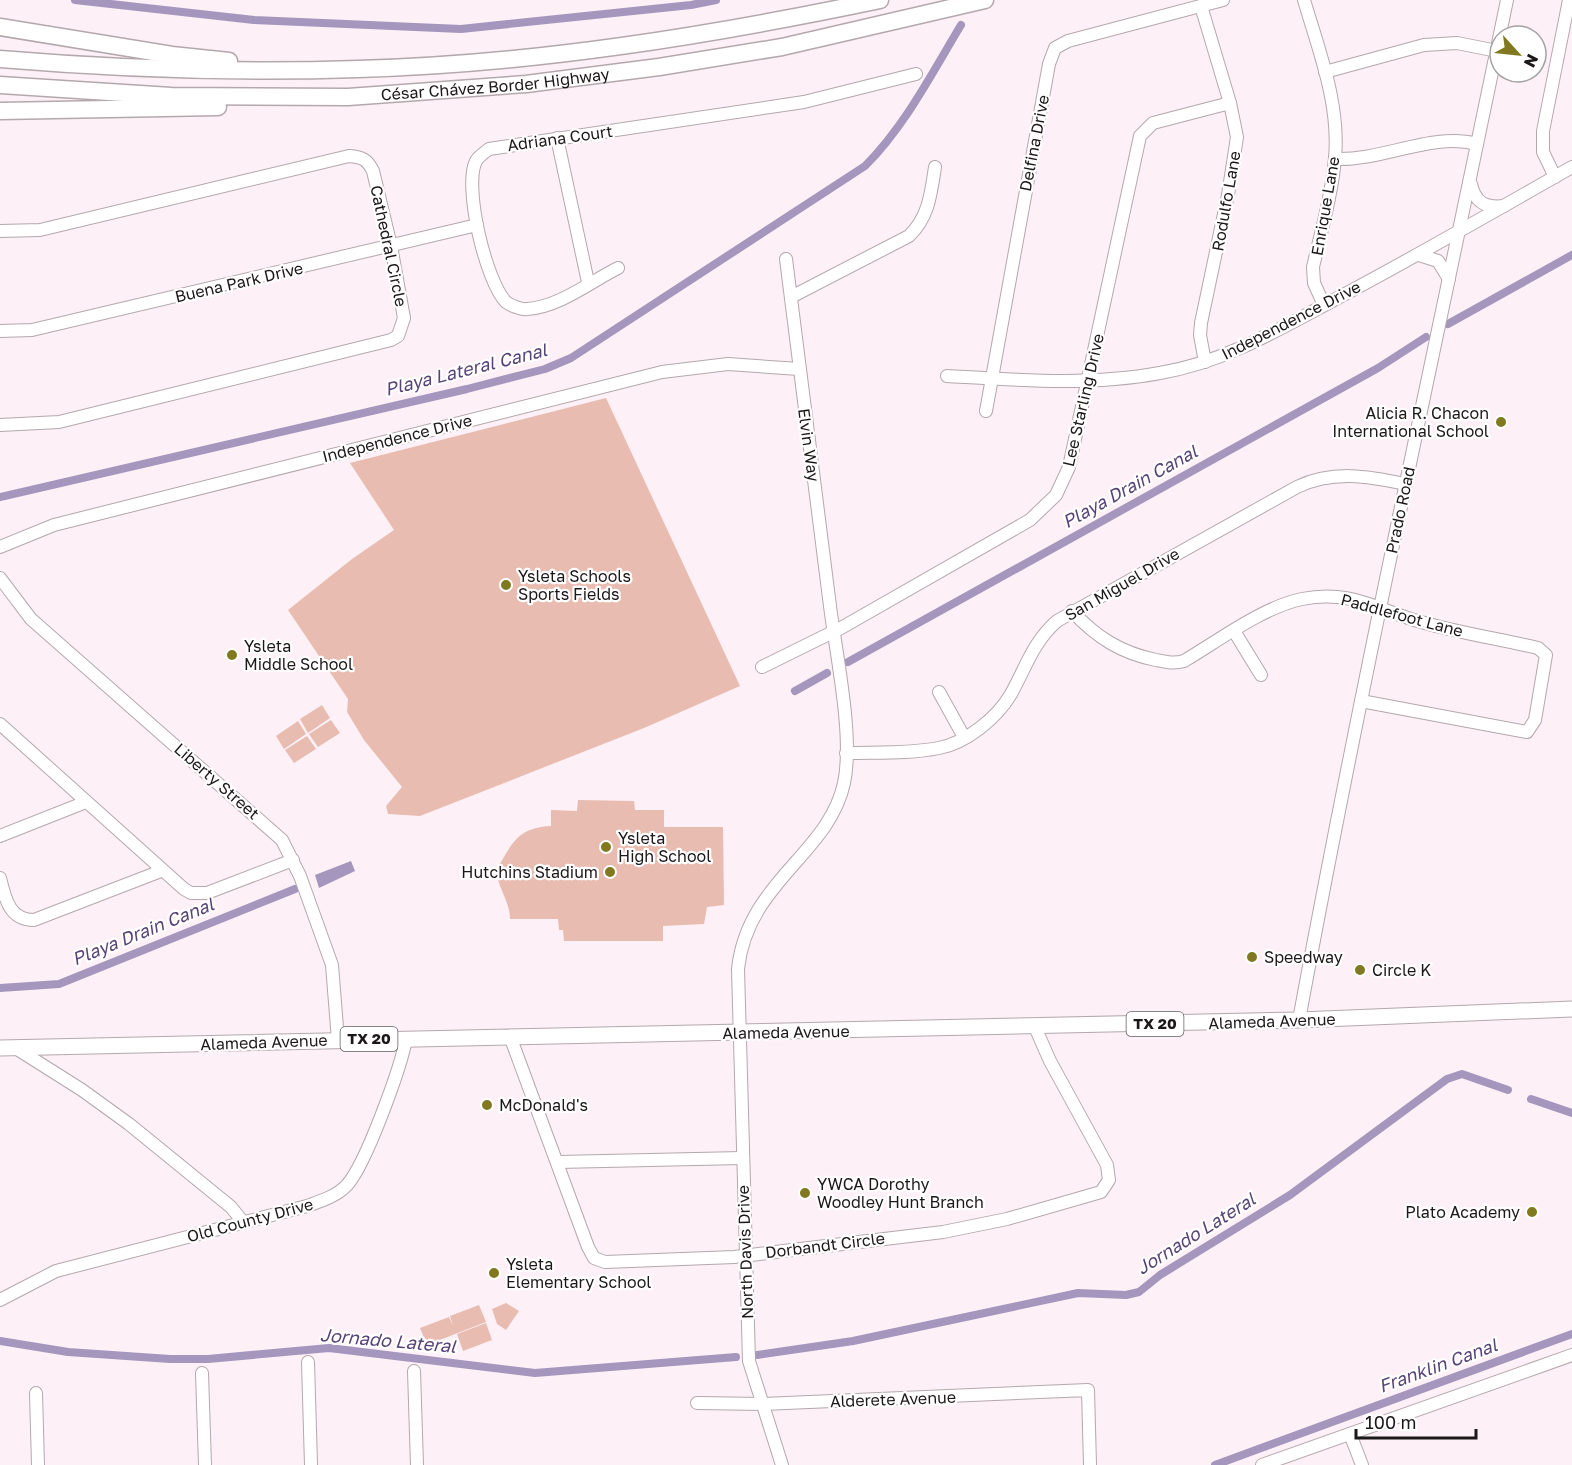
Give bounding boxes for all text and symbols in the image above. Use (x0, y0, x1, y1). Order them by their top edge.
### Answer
north arrow (1488, 24, 1548, 84)
text: N (1520, 51, 1543, 71)
street label: César Chávez Border Highway (380, 63, 611, 105)
street label: Delfina Drive (1015, 93, 1053, 193)
street label: Adriana Court (506, 121, 614, 155)
street label: Rodulfo Lane (1207, 149, 1245, 253)
street label: Enrique Lane (1306, 155, 1344, 257)
street label: Cathedral Circle (366, 183, 412, 309)
street label: Buena Park Drive (173, 258, 305, 306)
street label: Independence Drive (1218, 276, 1364, 364)
street label: Lee Starling Drive (1058, 332, 1108, 468)
water label: Playa Lateral Canal (382, 338, 550, 400)
place label: Alicia R. Chacon International School (1332, 403, 1489, 441)
street label: Elvin Way (794, 407, 824, 483)
street label: Independence Drive (320, 410, 474, 466)
marker: Alicia R. Chacon International School (1494, 415, 1508, 429)
water label: Playa Drain Canal (1058, 439, 1202, 532)
street label: Prado Road (1381, 465, 1419, 555)
street label: San Miguel Drive (1061, 543, 1183, 625)
place label: Ysleta Schools Sports Fields (518, 566, 631, 604)
marker: Ysleta Schools Sports Fields (499, 578, 513, 592)
street label: Paddlefoot Lane (1339, 589, 1465, 641)
place label: Ysleta Middle School (244, 636, 353, 674)
marker: Ysleta Middle School (225, 648, 239, 662)
street label: Liberty Street (170, 739, 264, 823)
place label: Ysleta High School (618, 828, 711, 866)
marker: Ysleta High School (599, 840, 613, 854)
place label: Hutchins Stadium (461, 862, 598, 882)
marker: Hutchins Stadium (603, 865, 617, 879)
water label: Playa Drain Canal (69, 892, 218, 970)
place label: Speedway (1264, 947, 1343, 967)
marker: Speedway (1245, 950, 1259, 964)
place label: Circle K (1372, 960, 1431, 980)
marker: Circle K (1353, 963, 1367, 977)
street label: Alameda Avenue (1208, 1009, 1336, 1033)
road number: TX 20 (1126, 1012, 1184, 1036)
street label: Alameda Avenue (722, 1021, 850, 1043)
road number: TX 20 (340, 1027, 398, 1051)
street label: Alameda Avenue (200, 1030, 328, 1054)
place label: McDonald's (499, 1095, 588, 1115)
marker: McDonald's (480, 1098, 494, 1112)
place label: YWCA Dorothy Woodley Hunt Branch (817, 1174, 984, 1212)
street label: North Davis Drive (733, 1185, 757, 1319)
marker: YWCA Dorothy Woodley Hunt Branch (798, 1186, 812, 1200)
water label: Jornado Lateral (1132, 1187, 1260, 1279)
street label: Old County Drive (185, 1194, 315, 1246)
place label: Plato Academy (1405, 1202, 1520, 1222)
marker: Plato Academy (1525, 1205, 1539, 1219)
street label: Dorbandt Circle (764, 1228, 886, 1262)
place label: Ysleta Elementary School (506, 1254, 651, 1292)
marker: Ysleta Elementary School (487, 1266, 501, 1280)
water label: Jornado Lateral (319, 1323, 458, 1357)
water label: Franklin Canal (1375, 1333, 1501, 1397)
street label: Alderete Avenue (830, 1387, 956, 1411)
scale bar (1356, 1402, 1476, 1440)
text: 100 m (1365, 1411, 1416, 1433)

